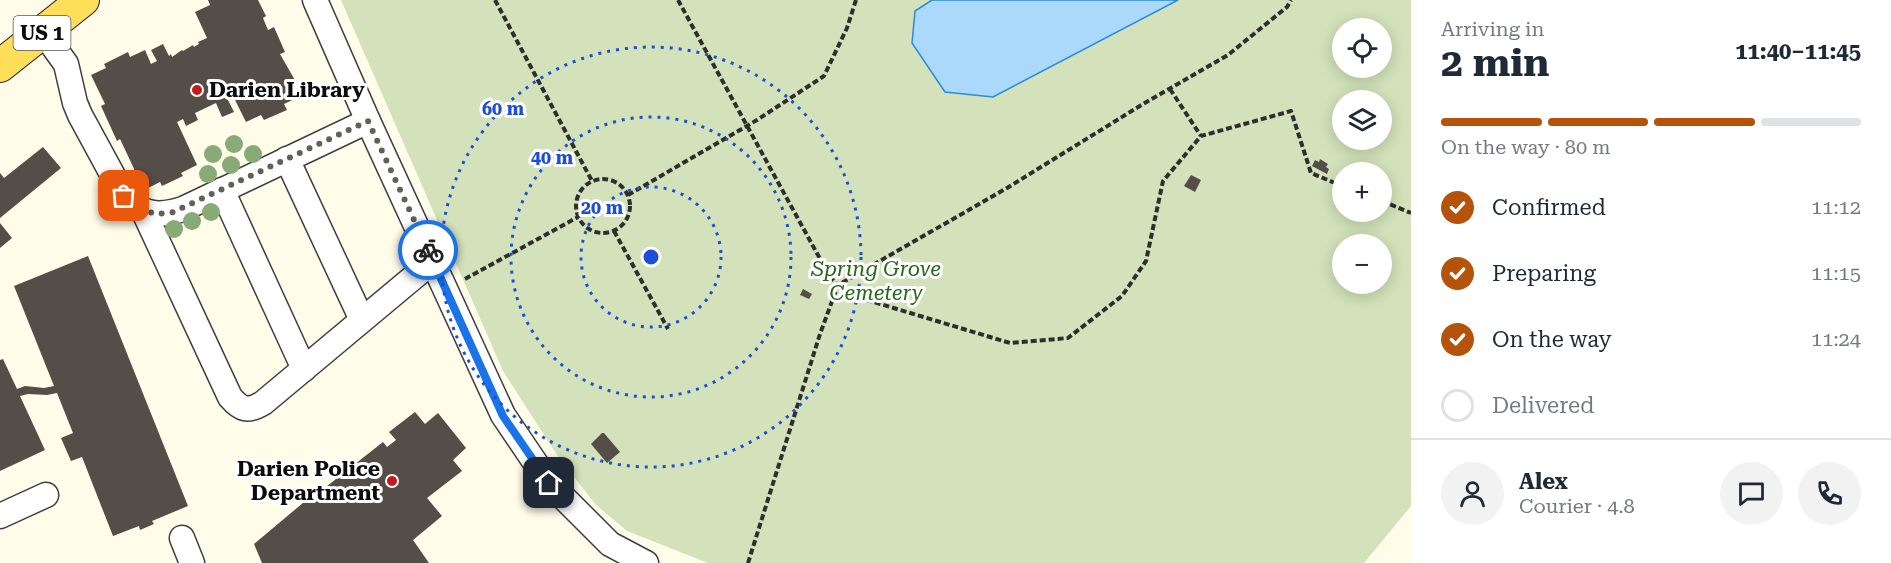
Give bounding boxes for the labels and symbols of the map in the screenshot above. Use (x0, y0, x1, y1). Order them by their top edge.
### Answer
road number: US 1 (14, 16, 70, 50)
place label: Darien Library (209, 78, 365, 102)
marker: Darien Library (190, 83, 204, 97)
text: 60 m (482, 98, 525, 119)
text: 40 m (531, 147, 574, 168)
pin (98, 170, 149, 221)
text: 20 m (581, 197, 624, 218)
courier (398, 220, 458, 280)
centre of rings (641, 247, 661, 267)
park label: Spring Grove Cemetery (810, 257, 941, 305)
place label: Darien Police Department (237, 457, 380, 505)
pin (523, 457, 574, 508)
marker: Darien Police Department (385, 474, 399, 488)

